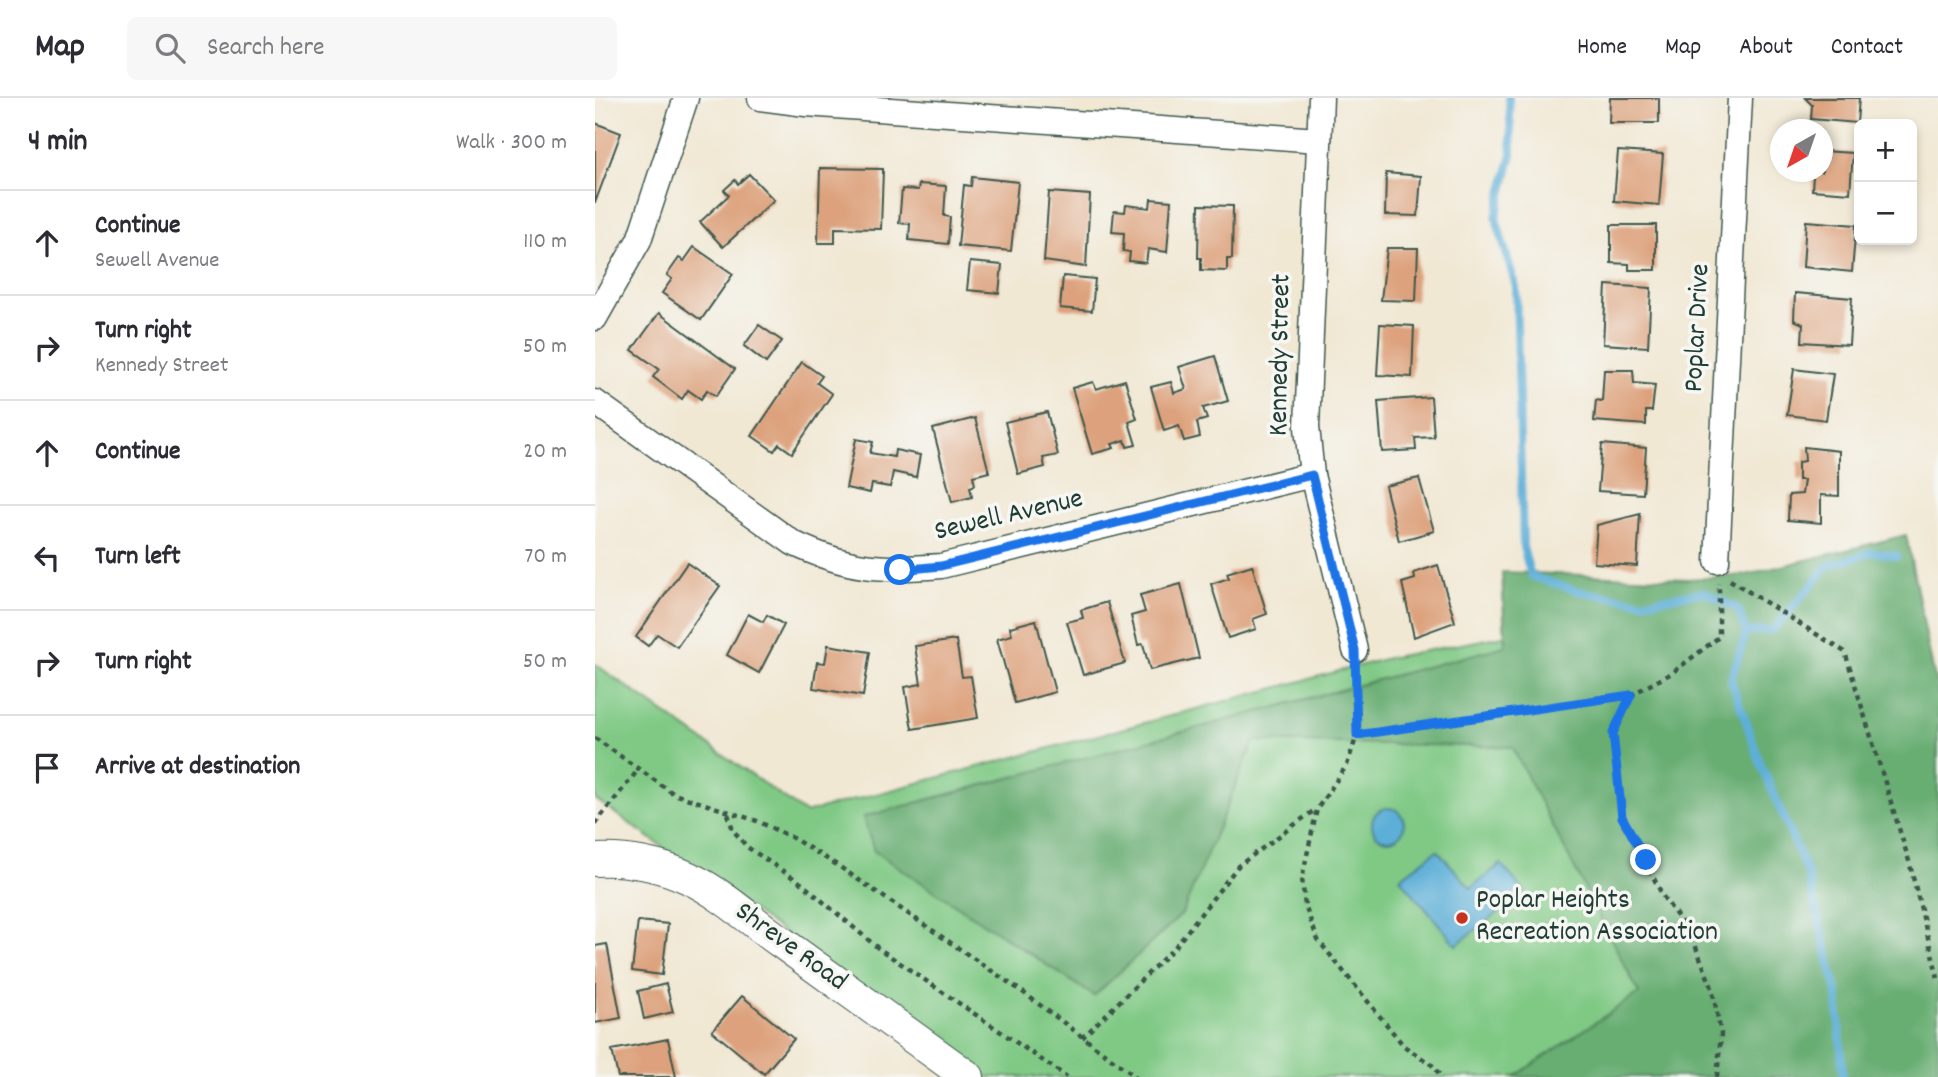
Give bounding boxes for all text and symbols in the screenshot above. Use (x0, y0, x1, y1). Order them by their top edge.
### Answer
search box (127, 17, 617, 80)
text: Map (35, 25, 85, 72)
icon: search (151, 29, 189, 67)
text: Search here (207, 30, 325, 67)
text: Home (1577, 31, 1627, 65)
text: Map (1665, 31, 1701, 65)
text: About (1739, 31, 1793, 65)
text: Contact (1831, 31, 1903, 65)
north arrow (1770, 119, 1833, 182)
map controls (1854, 119, 1917, 245)
button: + (1854, 119, 1917, 182)
text: 4 min (28, 122, 87, 165)
text: Walk · 300 m (456, 127, 567, 160)
button: − (1854, 182, 1917, 245)
text: Continue (95, 208, 180, 245)
icon: ahead (28, 224, 66, 262)
text: 110 m (523, 226, 567, 259)
text: Sewell Avenue (95, 245, 219, 278)
street label: Poplar Drive (1676, 263, 1722, 393)
street label: Kennedy Street (1261, 273, 1303, 437)
text: Turn right (95, 313, 192, 350)
icon: right (28, 329, 66, 367)
text: 50 m (523, 331, 567, 364)
text: Kennedy Street (95, 350, 228, 383)
icon: ahead (28, 434, 66, 472)
text: Continue (95, 434, 180, 471)
text: 20 m (523, 436, 567, 469)
street label: Sewell Avenue (931, 480, 1087, 554)
icon: left (28, 539, 66, 577)
text: Turn left (95, 539, 181, 576)
text: 70 m (525, 541, 567, 574)
route start (884, 554, 915, 585)
icon: right (28, 644, 66, 682)
text: Turn right (95, 644, 192, 681)
text: 50 m (523, 646, 567, 679)
icon: arrive (28, 749, 66, 787)
text: Arrive at destination (95, 749, 300, 786)
route end (1630, 844, 1661, 875)
place label: Poplar Heights Recreation Association (1476, 882, 1718, 954)
street label: Shreve Road (725, 893, 855, 1003)
marker: Poplar Heights Recreation Association (1454, 910, 1470, 926)

